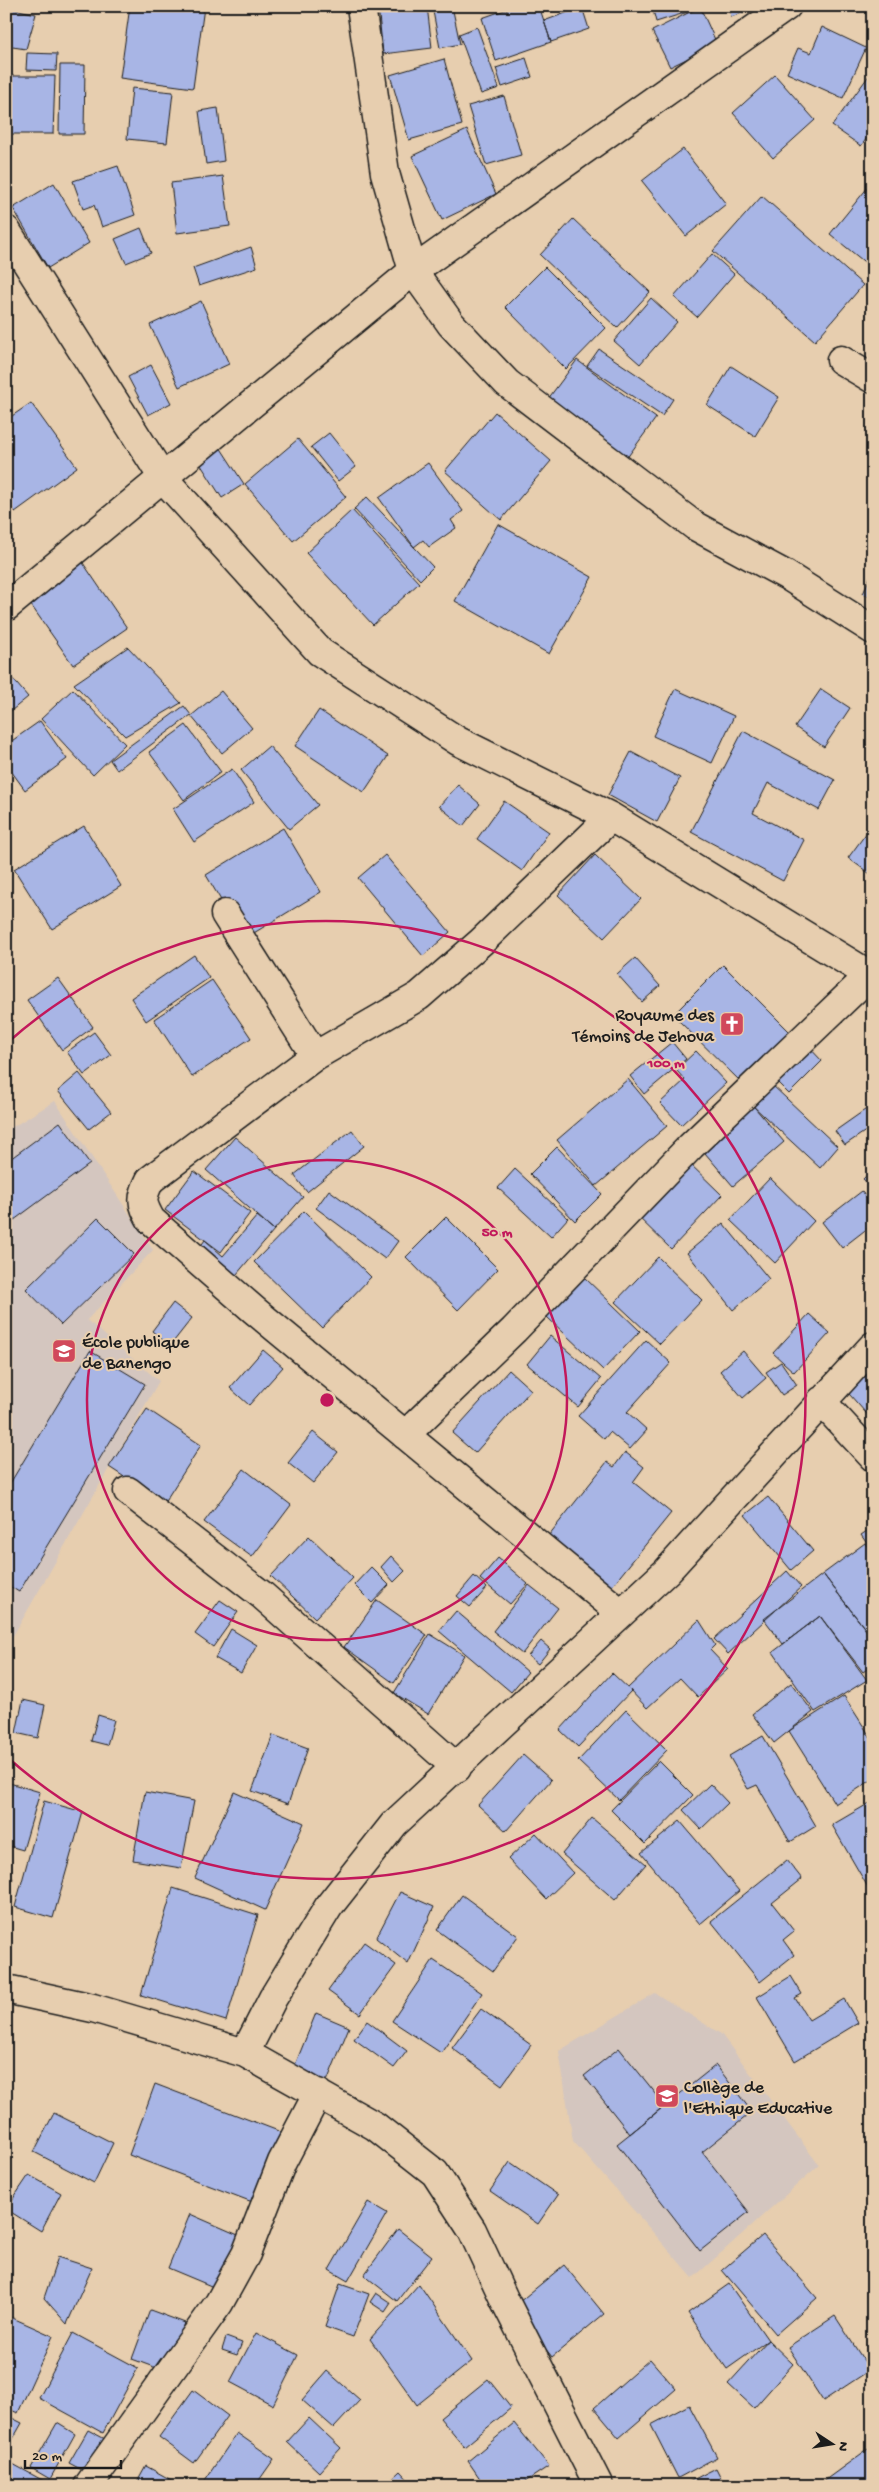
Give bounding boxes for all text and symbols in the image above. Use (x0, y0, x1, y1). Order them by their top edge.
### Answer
place label: Royaume des Témoins de Jehova (571, 1006, 715, 1048)
church icon: Royaume des Témoins de Jehova (719, 1011, 745, 1037)
text: 100 m (646, 1055, 685, 1073)
text: 50 m (482, 1224, 513, 1242)
place label: École publique de Banengo (82, 1333, 190, 1375)
school or university icon: École publique de Banengo (51, 1338, 77, 1364)
centre of rings (318, 1391, 336, 1409)
place label: Collège de l'Ethique Educative (684, 2078, 833, 2120)
school or university icon: Collège de l'Ethique Educative (654, 2083, 680, 2109)
north arrow (806, 2420, 856, 2470)
scale bar (25, 2437, 121, 2469)
text: N (833, 2440, 852, 2452)
text: 20 m (32, 2448, 62, 2466)

